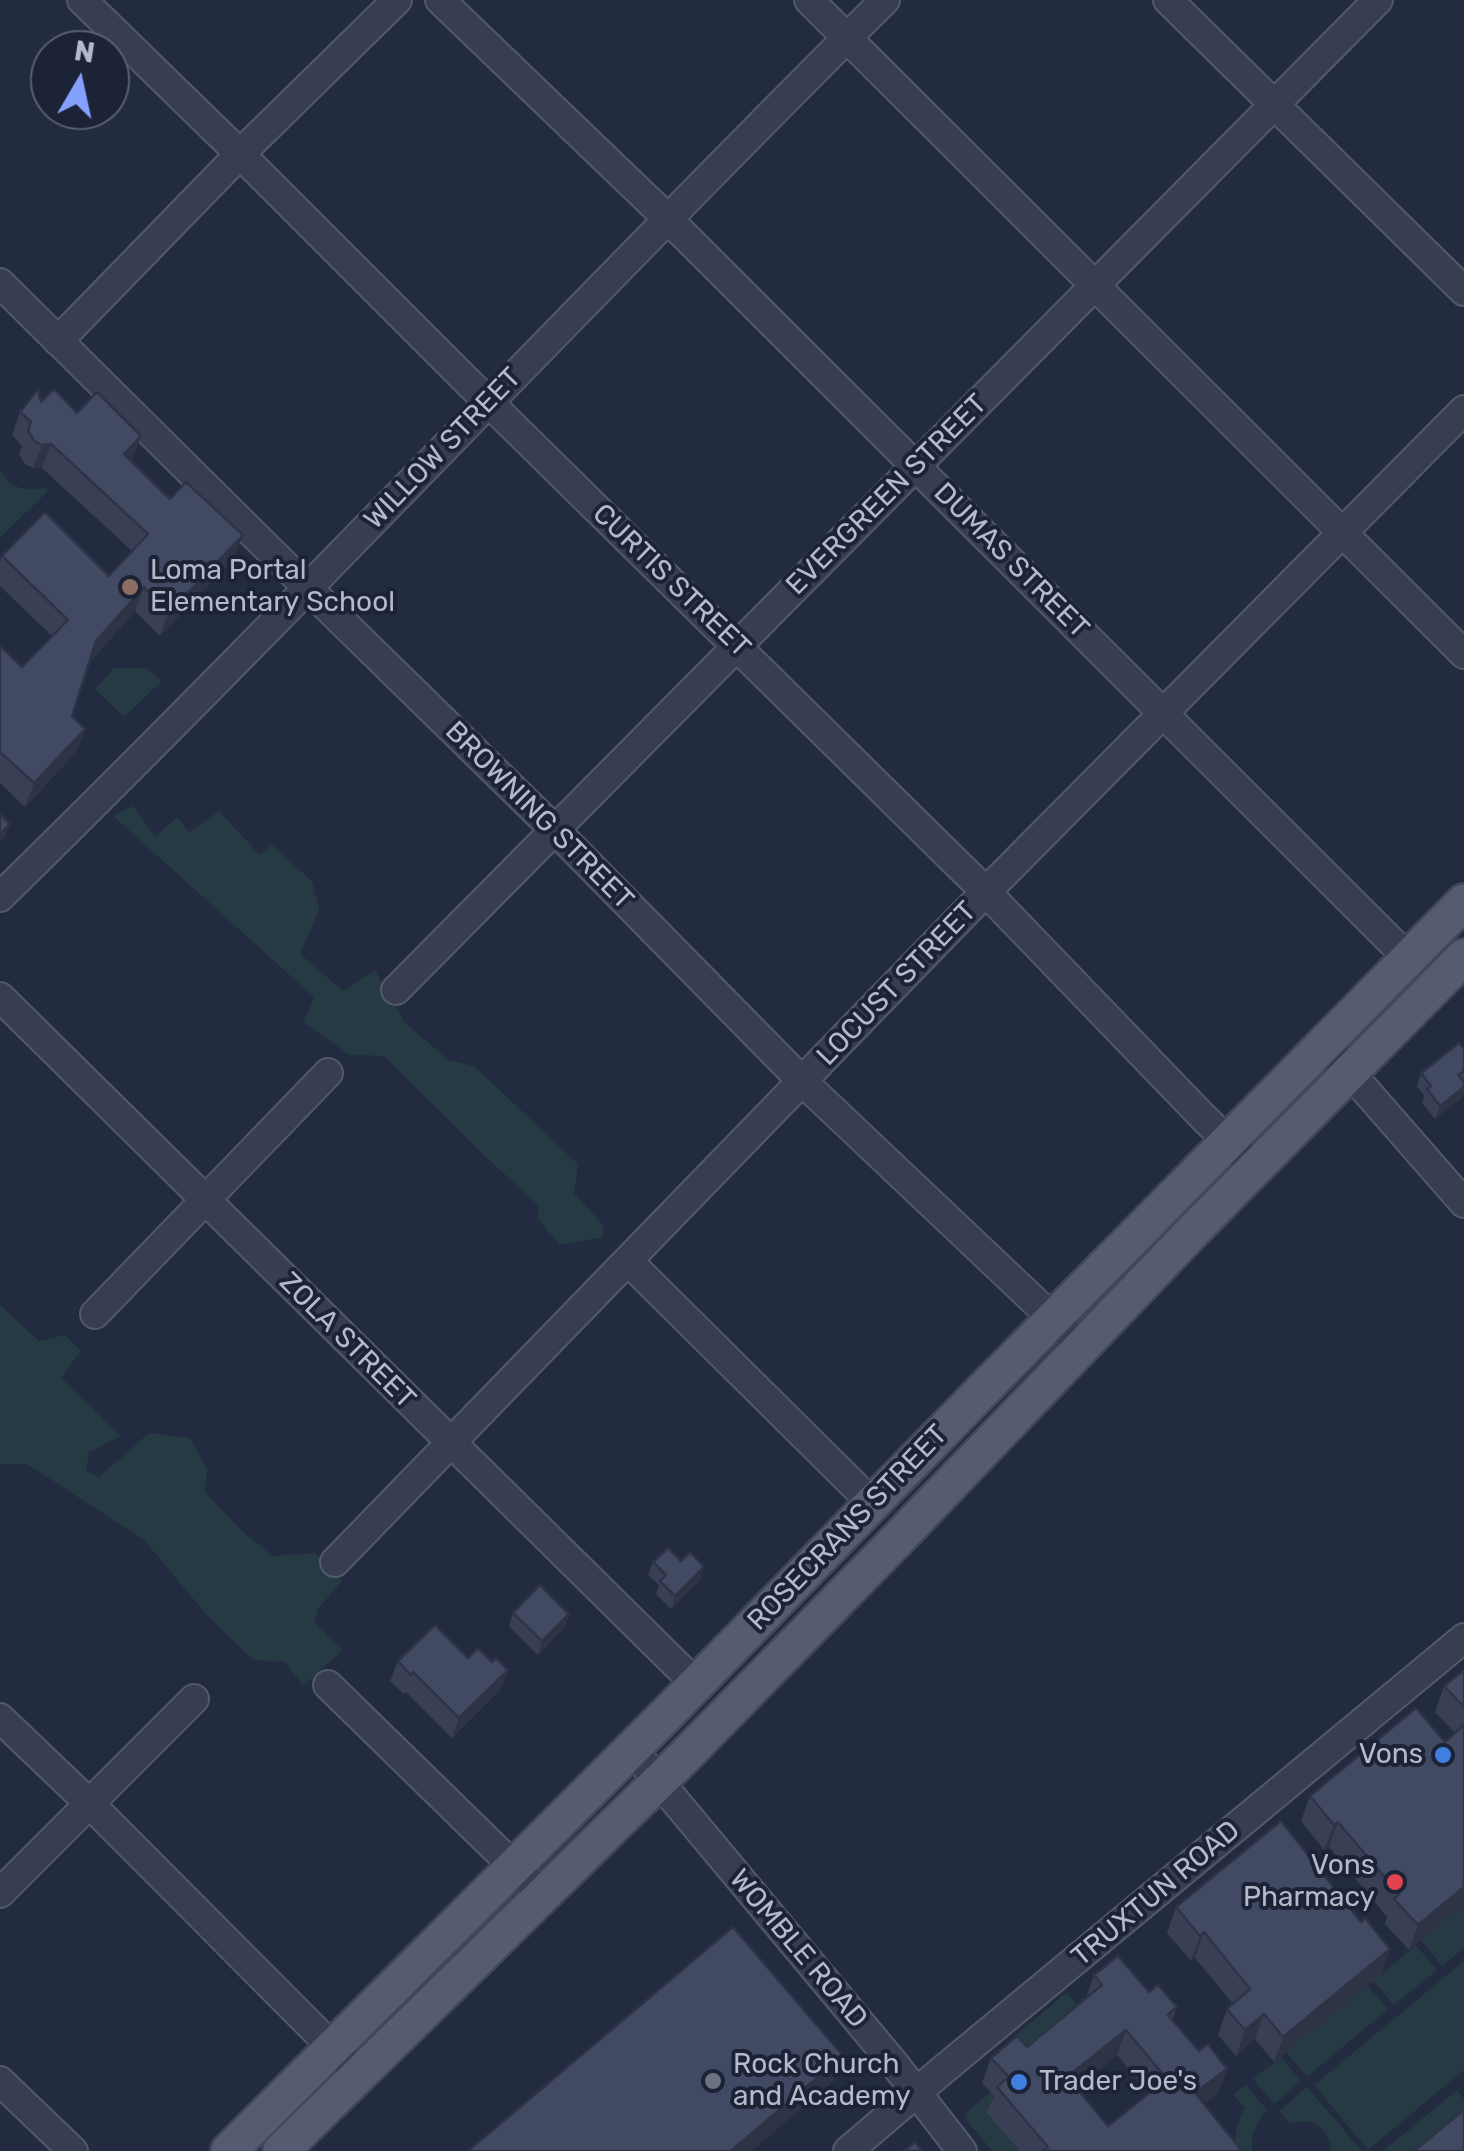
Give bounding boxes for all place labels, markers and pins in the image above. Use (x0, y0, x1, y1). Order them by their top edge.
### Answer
place label: Loma Portal Elementary School (150, 554, 395, 620)
marker: Loma Portal Elementary School (119, 576, 141, 598)
place label: Vons (1359, 1738, 1423, 1772)
marker: Vons (1432, 1744, 1454, 1766)
place label: Vons Pharmacy (1243, 1849, 1375, 1915)
marker: Vons Pharmacy (1384, 1871, 1406, 1893)
place label: Rock Church and Academy (733, 2048, 911, 2114)
place label: Trader Joe's (1039, 2065, 1197, 2099)
marker: Rock Church and Academy (702, 2070, 724, 2092)
marker: Trader Joe's (1008, 2071, 1030, 2093)

